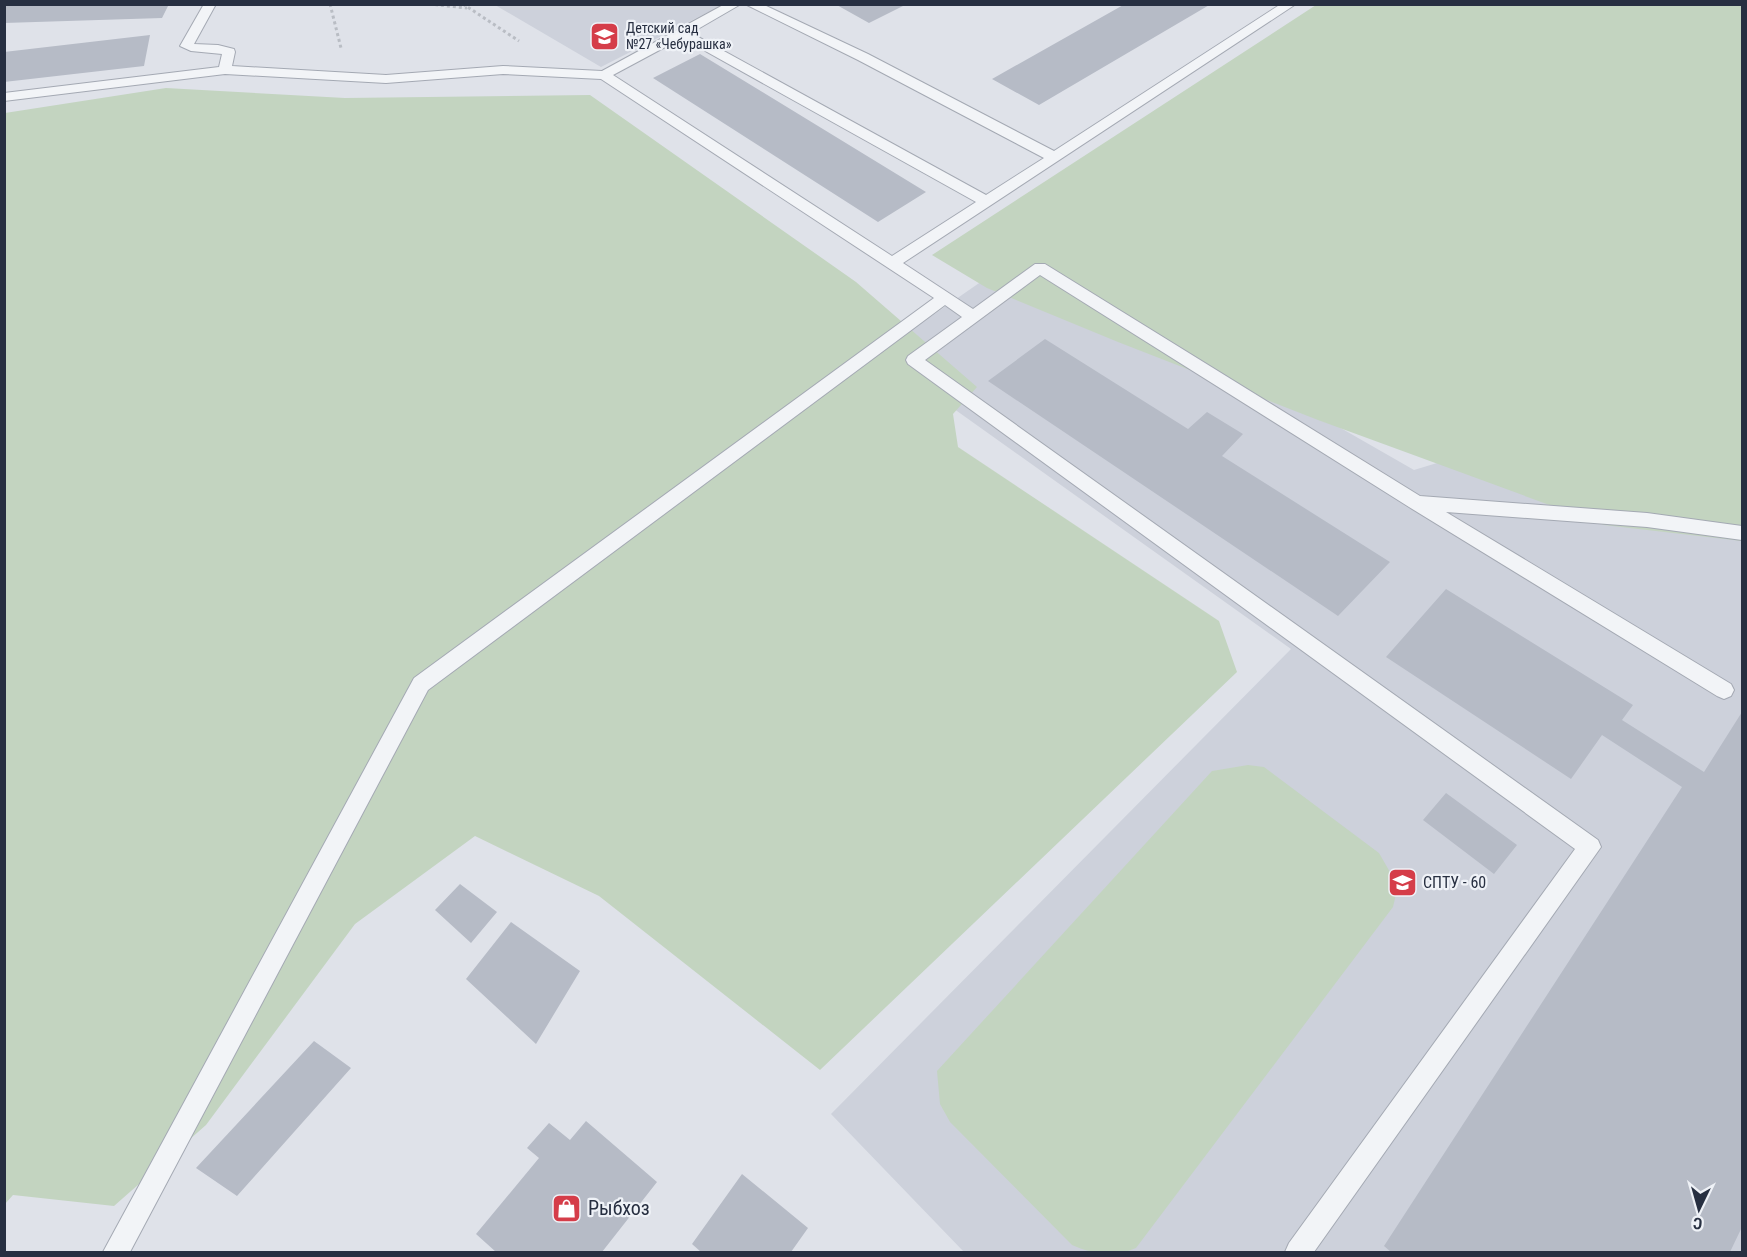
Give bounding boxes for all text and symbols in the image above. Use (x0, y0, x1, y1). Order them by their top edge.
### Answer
school or university icon: Детский сад №27 «Чебурашка» (589, 20, 621, 52)
place label: Детский сад №27 «Чебурашка» (626, 20, 732, 52)
school or university icon: СПТУ - 60 (1386, 866, 1418, 898)
place label: СПТУ - 60 (1423, 873, 1486, 892)
north arrow (1669, 1179, 1729, 1239)
shop icon: Рыбхоз (551, 1192, 583, 1224)
place label: Рыбхоз (588, 1196, 650, 1220)
text: С (1692, 1214, 1703, 1233)

